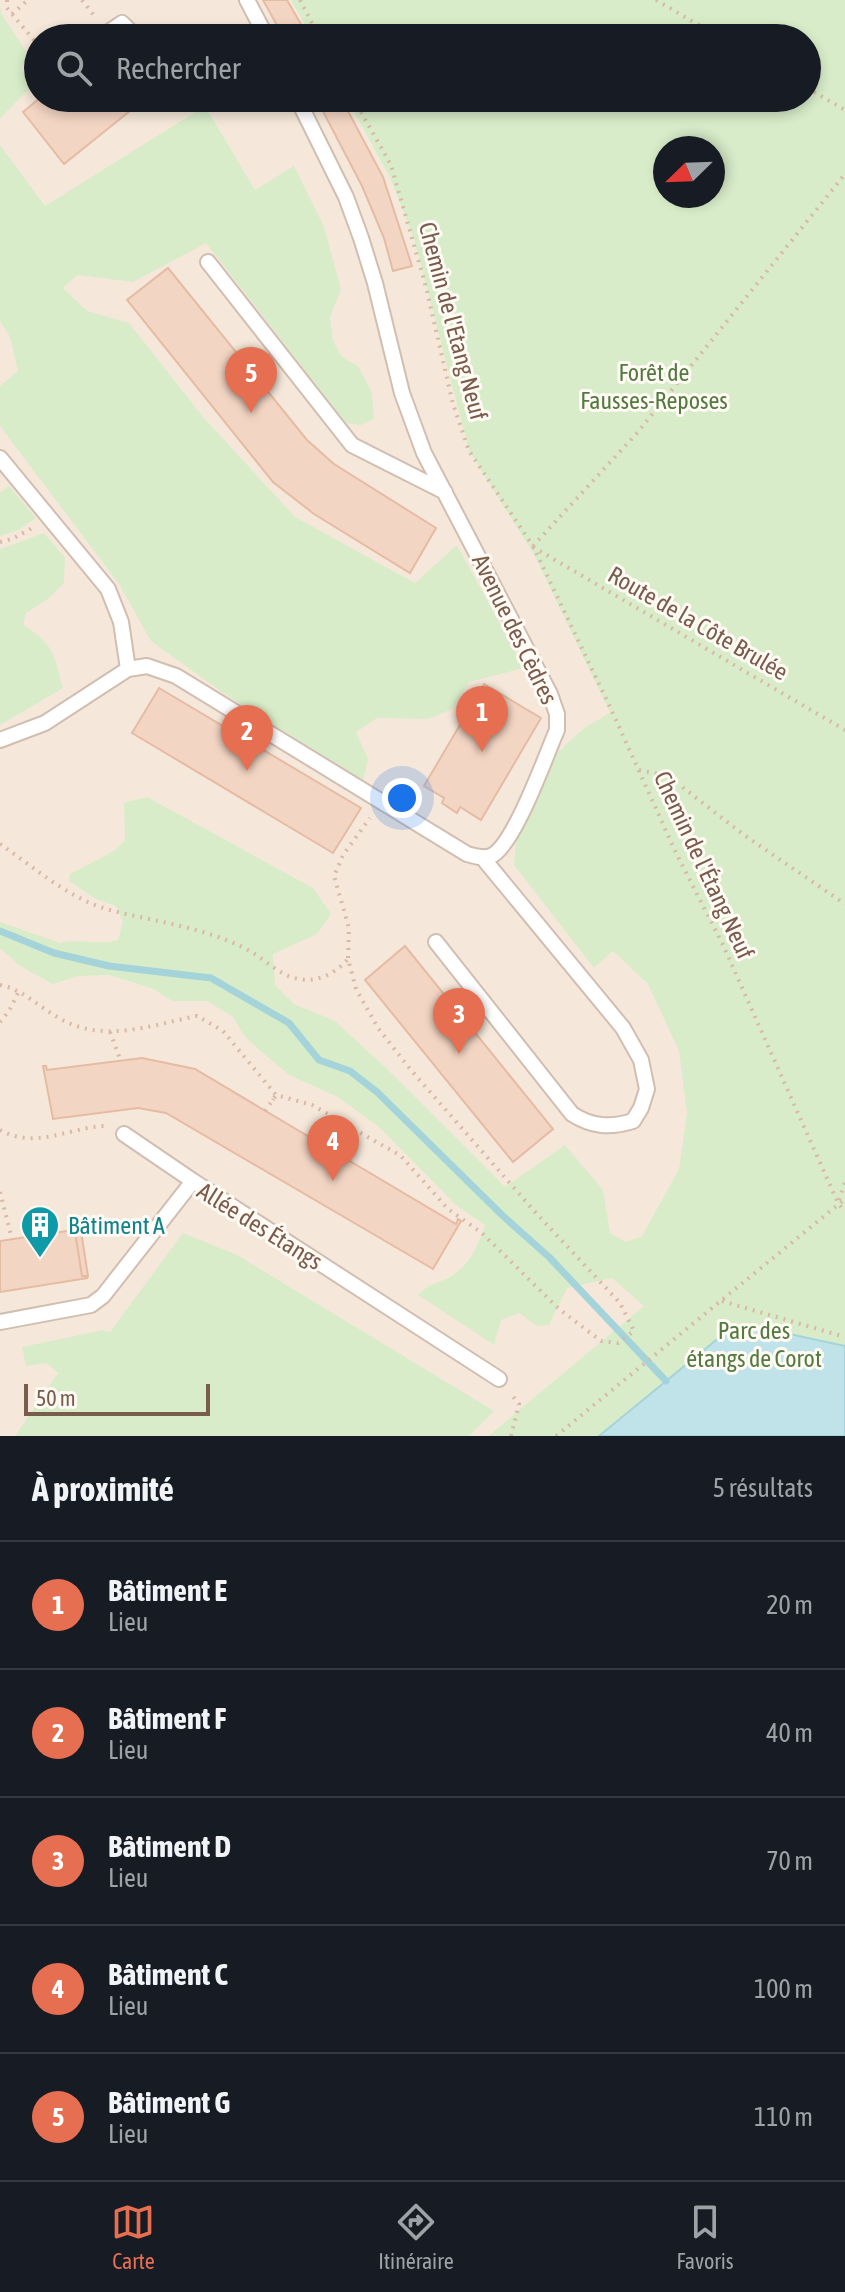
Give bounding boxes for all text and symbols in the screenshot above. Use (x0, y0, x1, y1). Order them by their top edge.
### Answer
search box (24, 24, 821, 112)
icon: search (52, 46, 96, 90)
text: Rechercher (116, 51, 241, 85)
north arrow (653, 136, 725, 208)
street label: Chemin de l'Etang Neuf (414, 219, 493, 423)
pin: 5 (225, 347, 277, 413)
park label: Forêt de Fausses-Reposes (580, 359, 728, 414)
street label: Avenue des Cèdres (467, 550, 563, 708)
street label: Route de la Côte Brulée (603, 561, 793, 685)
pin: 1 (456, 686, 508, 752)
pin: 2 (221, 705, 273, 771)
street label: Chemin de l'Étang Neuf (649, 767, 759, 963)
your location (382, 778, 422, 818)
pin: 3 (433, 988, 485, 1054)
pin: 4 (307, 1115, 359, 1181)
street label: Allée des Étangs (193, 1177, 327, 1275)
building icon: Bâtiment A (19, 1204, 61, 1259)
place label: Bâtiment A (68, 1212, 165, 1239)
park label: Parc des étangs de Corot (686, 1317, 822, 1372)
scale bar (24, 1380, 210, 1416)
text: 50 m (36, 1385, 76, 1411)
text: À proximité (32, 1469, 174, 1508)
text: 5 résultats (713, 1473, 813, 1503)
text: Bâtiment E (108, 1573, 227, 1607)
text: 1 (52, 1590, 64, 1620)
text: 20 m (766, 1590, 813, 1620)
text: Lieu (108, 1607, 148, 1637)
text: Bâtiment F (108, 1701, 226, 1735)
text: 2 (52, 1718, 64, 1748)
text: 40 m (766, 1718, 813, 1748)
text: Lieu (108, 1735, 148, 1765)
text: Bâtiment D (108, 1829, 231, 1863)
text: 3 (52, 1846, 64, 1876)
text: 70 m (766, 1846, 813, 1876)
text: Lieu (108, 1863, 148, 1893)
text: Bâtiment C (108, 1957, 228, 1991)
text: 4 (52, 1974, 64, 2004)
text: 100 m (754, 1974, 813, 2004)
text: Lieu (108, 1991, 148, 2021)
text: Bâtiment G (108, 2085, 230, 2119)
text: 5 (52, 2102, 64, 2132)
text: 110 m (754, 2102, 813, 2132)
text: Lieu (108, 2119, 148, 2149)
tab: Carte (111, 2200, 155, 2274)
tab: Itinéraire (378, 2200, 454, 2274)
tab: Favoris (676, 2200, 734, 2274)

